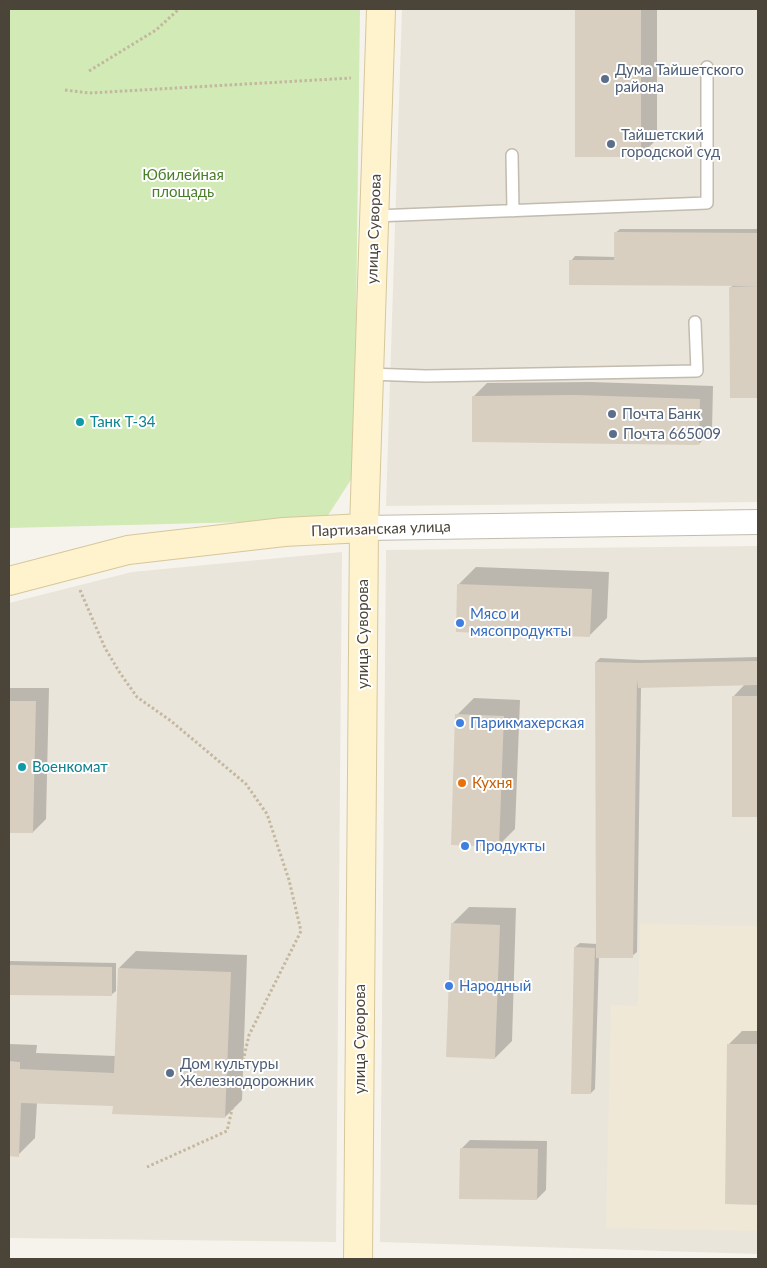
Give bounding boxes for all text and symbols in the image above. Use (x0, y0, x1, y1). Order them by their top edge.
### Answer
place label: Дума Тайшетского района (615, 61, 744, 96)
marker: Дума Тайшетского района (599, 73, 611, 85)
place label: Тайшетский городской суд (621, 126, 720, 161)
marker: Тайшетский городской суд (605, 138, 617, 150)
park label: Юбилейная площадь (142, 166, 224, 201)
street label: улица Суворова (363, 174, 385, 284)
place label: Почта Банк (622, 405, 701, 423)
marker: Почта Банк (606, 408, 618, 420)
place label: Танк Т-34 (90, 413, 156, 431)
marker: Танк Т-34 (74, 416, 86, 428)
place label: Почта 665009 (623, 425, 721, 443)
marker: Почта 665009 (607, 428, 619, 440)
street label: Партизанская улица (311, 518, 451, 540)
street label: улица Суворова (354, 579, 372, 689)
place label: Мясо и мясопродукты (470, 605, 571, 640)
marker: Мясо и мясопродукты (454, 617, 466, 629)
place label: Парикмахерская (470, 714, 584, 732)
marker: Парикмахерская (454, 717, 466, 729)
place label: Военкомат (32, 758, 108, 776)
marker: Военкомат (16, 761, 28, 773)
place label: Кухня (472, 774, 512, 792)
marker: Кухня (456, 777, 468, 789)
place label: Продукты (475, 837, 545, 855)
marker: Продукты (459, 840, 471, 852)
place label: Народный (459, 977, 531, 995)
marker: Народный (443, 980, 455, 992)
street label: улица Суворова (351, 984, 369, 1094)
place label: Дом культуры Железнодорожник (180, 1055, 314, 1090)
marker: Дом культуры Железнодорожник (164, 1067, 176, 1079)

